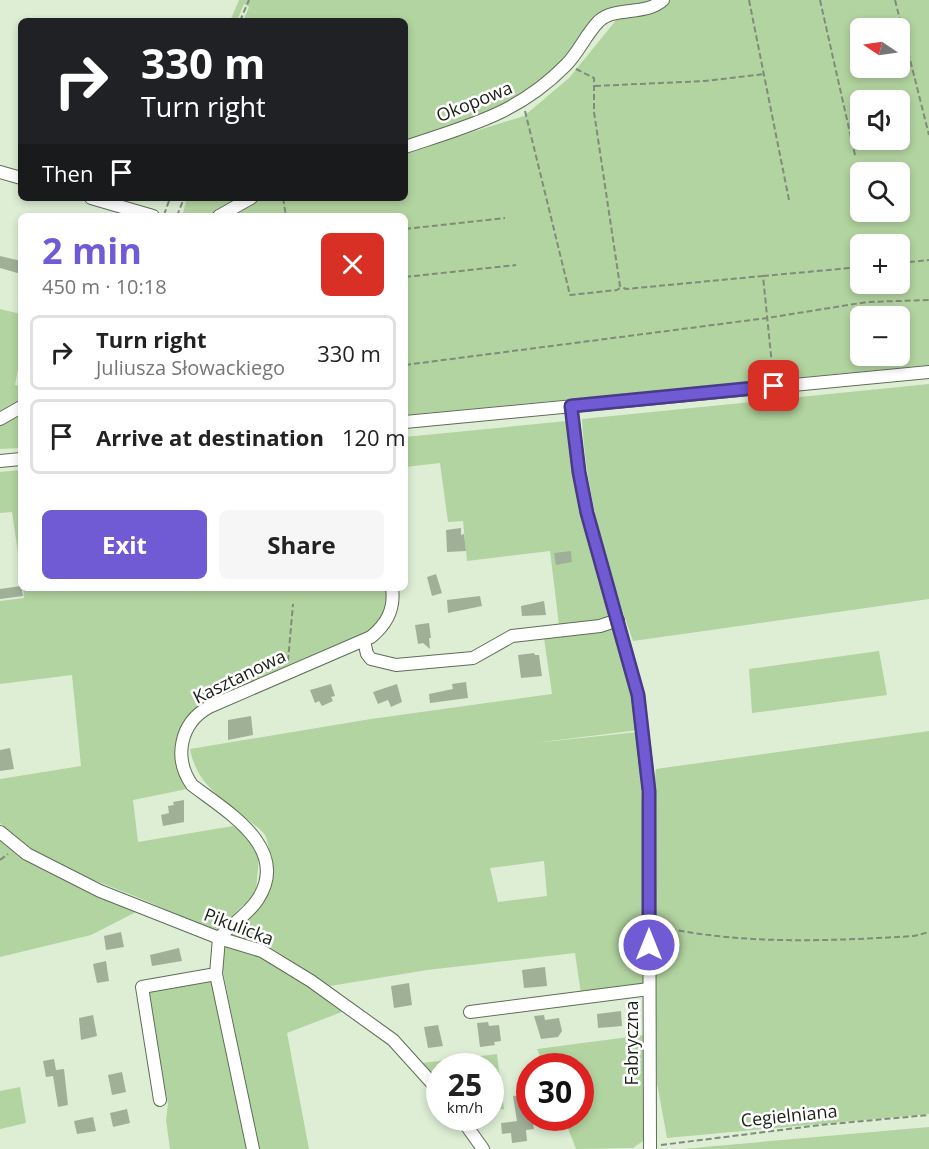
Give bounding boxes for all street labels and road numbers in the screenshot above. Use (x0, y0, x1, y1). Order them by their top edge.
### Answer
street label: Okopowa (432, 75, 516, 127)
street label: Kasztanowa (189, 643, 289, 709)
street label: Pikulicka (201, 902, 277, 950)
street label: Fabryczna (619, 1001, 643, 1085)
street label: Cegielniana (739, 1098, 839, 1132)

